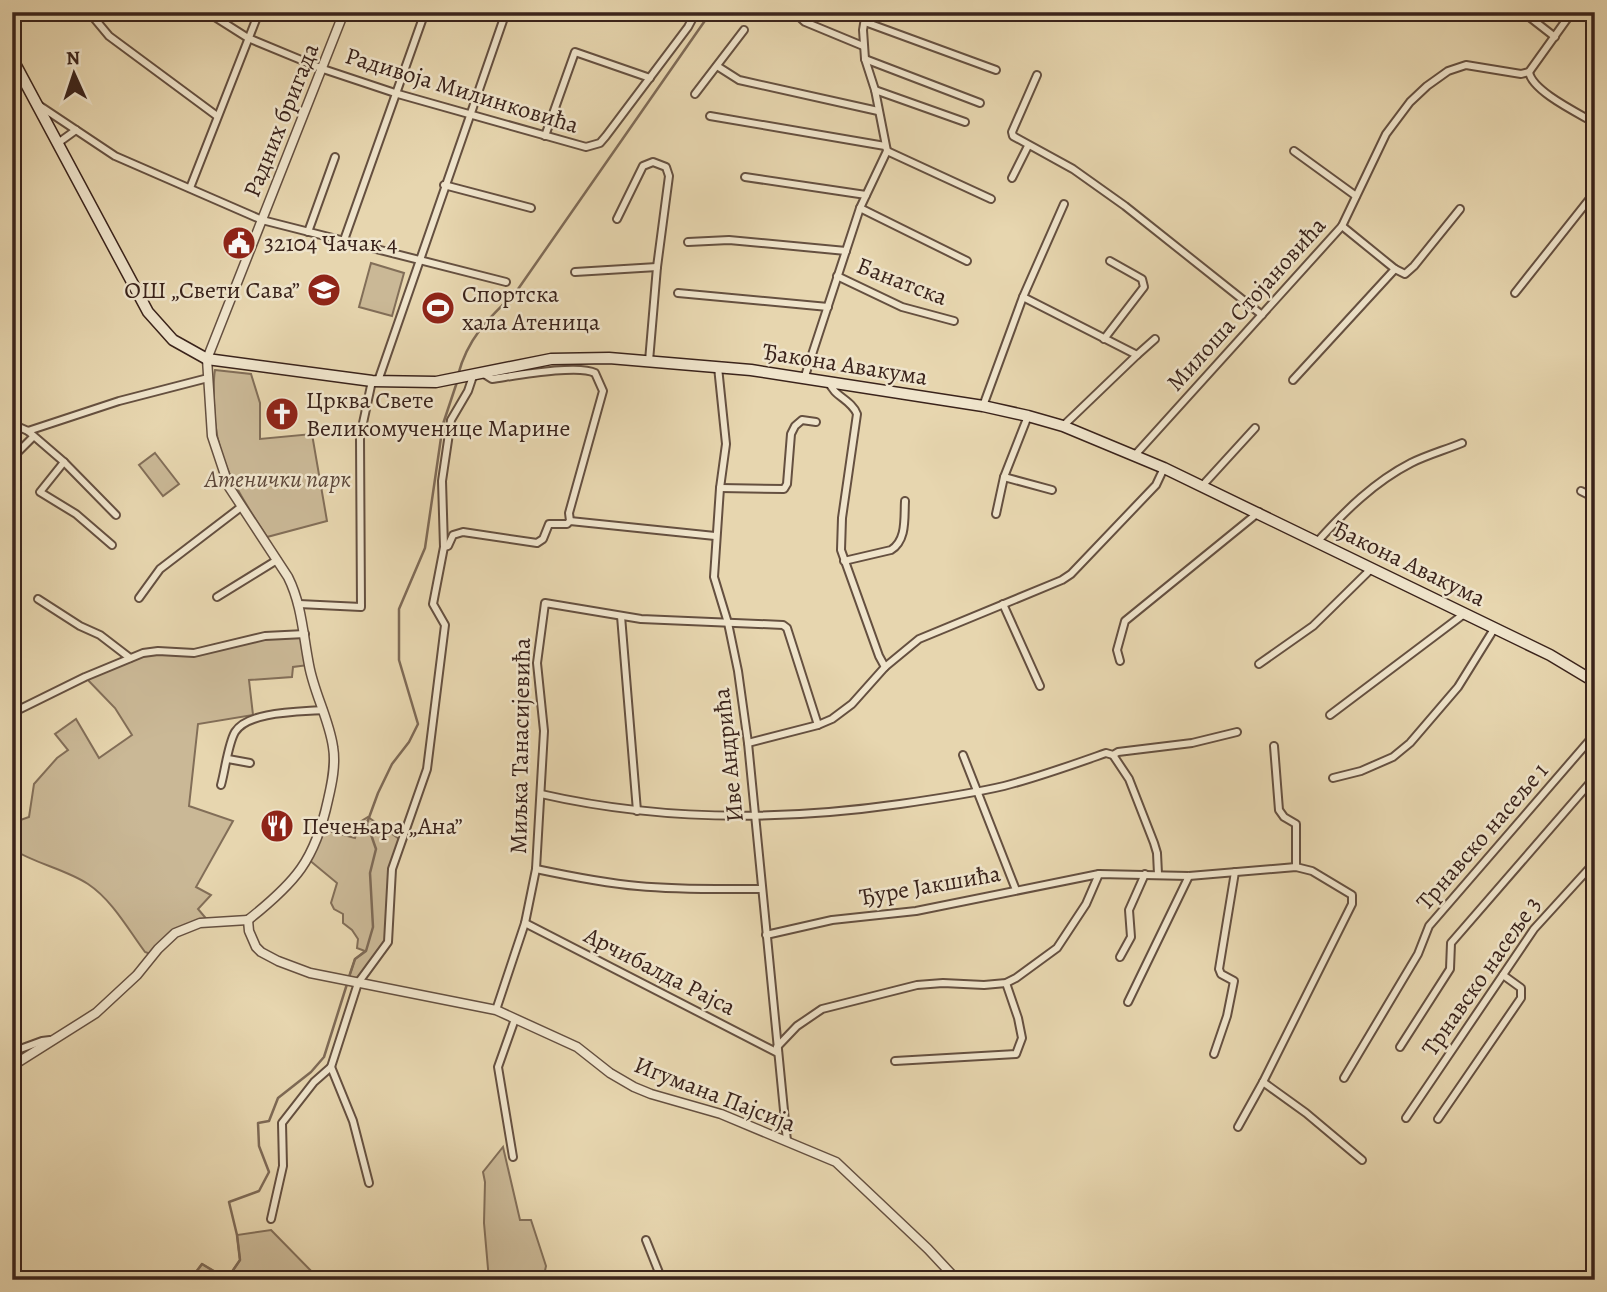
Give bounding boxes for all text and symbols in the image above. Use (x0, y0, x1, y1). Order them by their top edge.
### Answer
north arrow (38, 38, 108, 108)
street label: Радних бригада (236, 38, 326, 202)
street label: Радивоја Милинковића (341, 39, 583, 141)
text: N (66, 45, 81, 71)
street label: Милоша Стојановића (1159, 210, 1333, 398)
public building icon: 32104 Чачак 4 (220, 224, 258, 262)
place label: 32104 Чачак 4 (264, 227, 398, 259)
street label: Банатска (852, 249, 952, 313)
school or university icon: ОШ „Свети Сава” (305, 271, 343, 309)
place label: ОШ „Свети Сава” (124, 274, 300, 306)
place label: Спортска хала Атеница (462, 278, 600, 338)
sports icon: Спортска хала Атеница (419, 289, 457, 327)
street label: Ђакона Авакума (760, 335, 930, 393)
place label: Црква Свете Великомученице Марине (306, 384, 570, 444)
church icon: Црква Свете Великомученице Марине (263, 395, 301, 433)
park label: Атенички парк (203, 463, 351, 495)
street label: Ђакона Авакума (1327, 512, 1491, 614)
street label: Миљка Танасијевића (502, 638, 538, 854)
street label: Иве Андрића (705, 686, 751, 824)
street label: Трнавско насеље 1 (1409, 755, 1555, 917)
restaurant icon: Печењара „Ана” (258, 807, 296, 845)
place label: Печењара „Ана” (302, 810, 463, 842)
street label: Ђуре Јакшића (857, 857, 1003, 913)
street label: Трнавско насеље 3 (1414, 890, 1548, 1062)
street label: Арчибалда Рајса (578, 919, 741, 1023)
street label: Игумана Пајсија (630, 1048, 800, 1140)

